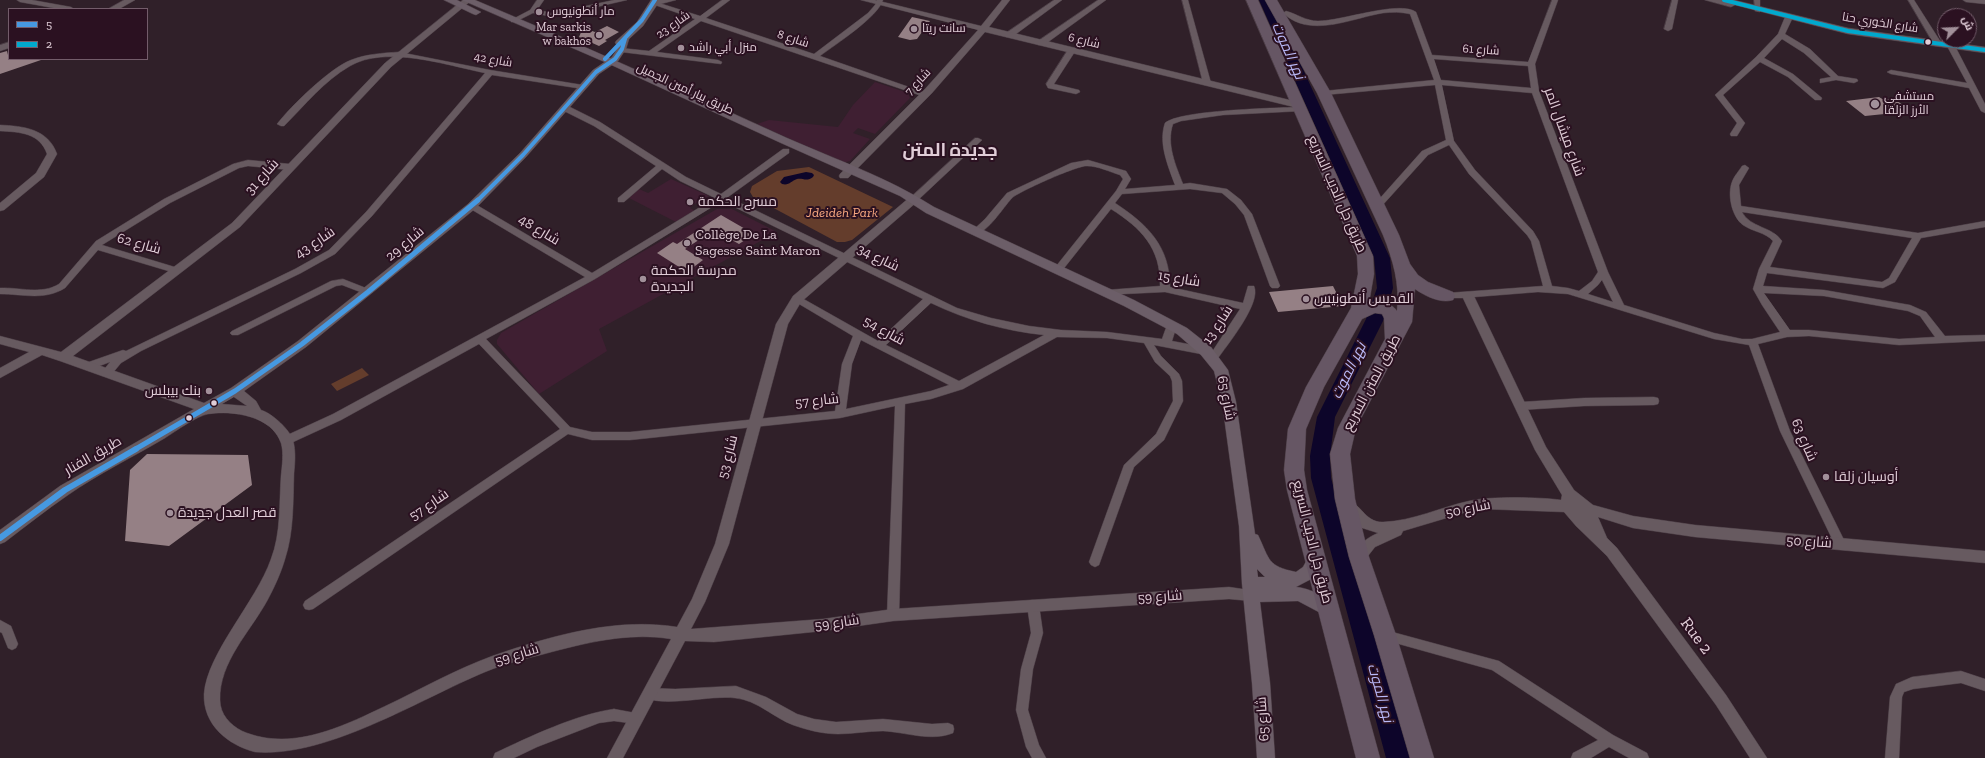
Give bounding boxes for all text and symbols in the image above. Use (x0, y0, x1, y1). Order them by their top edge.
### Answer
place label: مار أنطونيوس (547, 5, 615, 19)
marker: مار أنطونيوس (534, 7, 544, 17)
legend (8, 8, 148, 60)
street label: شارع 23 (653, 8, 693, 42)
north arrow (1937, 8, 1977, 48)
street label: شارع الخوري حنا (1841, 10, 1919, 36)
text: ش (1959, 14, 1976, 32)
text: 5 (46, 17, 52, 31)
water label: نهر الموت (1267, 20, 1309, 82)
place label: Mar sarkis w bakhos (536, 21, 591, 49)
place label: سانت ريتا (922, 22, 966, 36)
marker: سانت ريتا (909, 24, 919, 34)
street label: شارع 8 (775, 27, 811, 51)
marker: Mar sarkis w bakhos (594, 30, 604, 40)
street label: شارع 6 (1067, 30, 1101, 52)
text: 2 (46, 37, 52, 51)
unlabelled marker (1923, 37, 1933, 47)
place label: منزل أبي راشد (689, 41, 757, 55)
street label: شارع 61 (1462, 42, 1500, 58)
marker: منزل أبي راشد (676, 43, 686, 53)
street label: شارع 42 (473, 50, 513, 70)
street label: طريق بيار أمين الجميل (634, 60, 736, 118)
street label: شارع 7 (902, 66, 934, 98)
street label: شارع ميشال المر (1540, 85, 1588, 179)
place label: مستشفى الأرز الزلقا (1884, 90, 1934, 118)
marker: مستشفى الأرز الزلقا (1869, 98, 1881, 110)
street label: طريق جل الديب السريع (1304, 133, 1370, 255)
district label: جديدة المتن (902, 140, 998, 162)
street label: شارع 31 (242, 156, 282, 198)
place label: مسرح الحكمة (698, 194, 777, 210)
marker: مسرح الحكمة (685, 197, 695, 207)
park label: Jdeideh Park (806, 205, 878, 221)
street label: شارع 48 (515, 211, 563, 249)
street label: شارع 29 (382, 223, 428, 265)
street label: شارع 43 (292, 224, 338, 262)
place label: Collège De La Sagesse Saint Maron (695, 227, 820, 260)
street label: شارع 62 (115, 230, 163, 258)
marker: Collège De La Sagesse Saint Maron (682, 238, 692, 248)
street label: شارع 34 (854, 241, 902, 275)
place label: مدرسة الحكمة الجديدة (651, 263, 737, 296)
street label: شارع 15 (1157, 267, 1201, 291)
marker: مدرسة الحكمة الجديدة (638, 274, 648, 284)
place label: القديس أنطونيس (1314, 291, 1414, 307)
marker: القديس أنطونيس (1301, 294, 1311, 304)
street label: شارع 13 (1199, 303, 1237, 347)
street label: شارع 54 (860, 313, 908, 349)
street label: طريق المتن السريع (1340, 332, 1404, 434)
water label: نهر الموت (1328, 340, 1370, 402)
street label: شارع 65 (1213, 374, 1239, 422)
place label: بنك بيبلس (145, 383, 201, 399)
marker: بنك بيبلس (204, 386, 214, 396)
street label: شارع 57 (794, 390, 840, 412)
unlabelled marker (209, 398, 219, 408)
unlabelled marker (184, 413, 194, 423)
street label: شارع 63 (1788, 416, 1820, 464)
street label: طريق الفنار (61, 433, 125, 479)
street label: شارع 53 (714, 433, 742, 481)
place label: أوسيان زلقا (1834, 469, 1898, 485)
marker: أوسيان زلقا (1821, 472, 1831, 482)
street label: طريق جل الديب السريع (1289, 479, 1335, 605)
street label: شارع 57 (406, 486, 452, 524)
street label: شارع 50 (1444, 496, 1492, 522)
place label: قصر العدل جديدة (178, 505, 277, 521)
marker: قصر العدل جديدة (165, 508, 175, 518)
street label: شارع 50 (1786, 532, 1832, 552)
street label: شارع 59 (1137, 587, 1183, 607)
street label: شارع 59 (814, 612, 860, 634)
street label: Rue 2 (1676, 614, 1716, 658)
street label: شارع 59 (493, 640, 541, 670)
water label: نهر الموت (1363, 661, 1397, 725)
street label: شارع 65 (1253, 696, 1273, 742)

